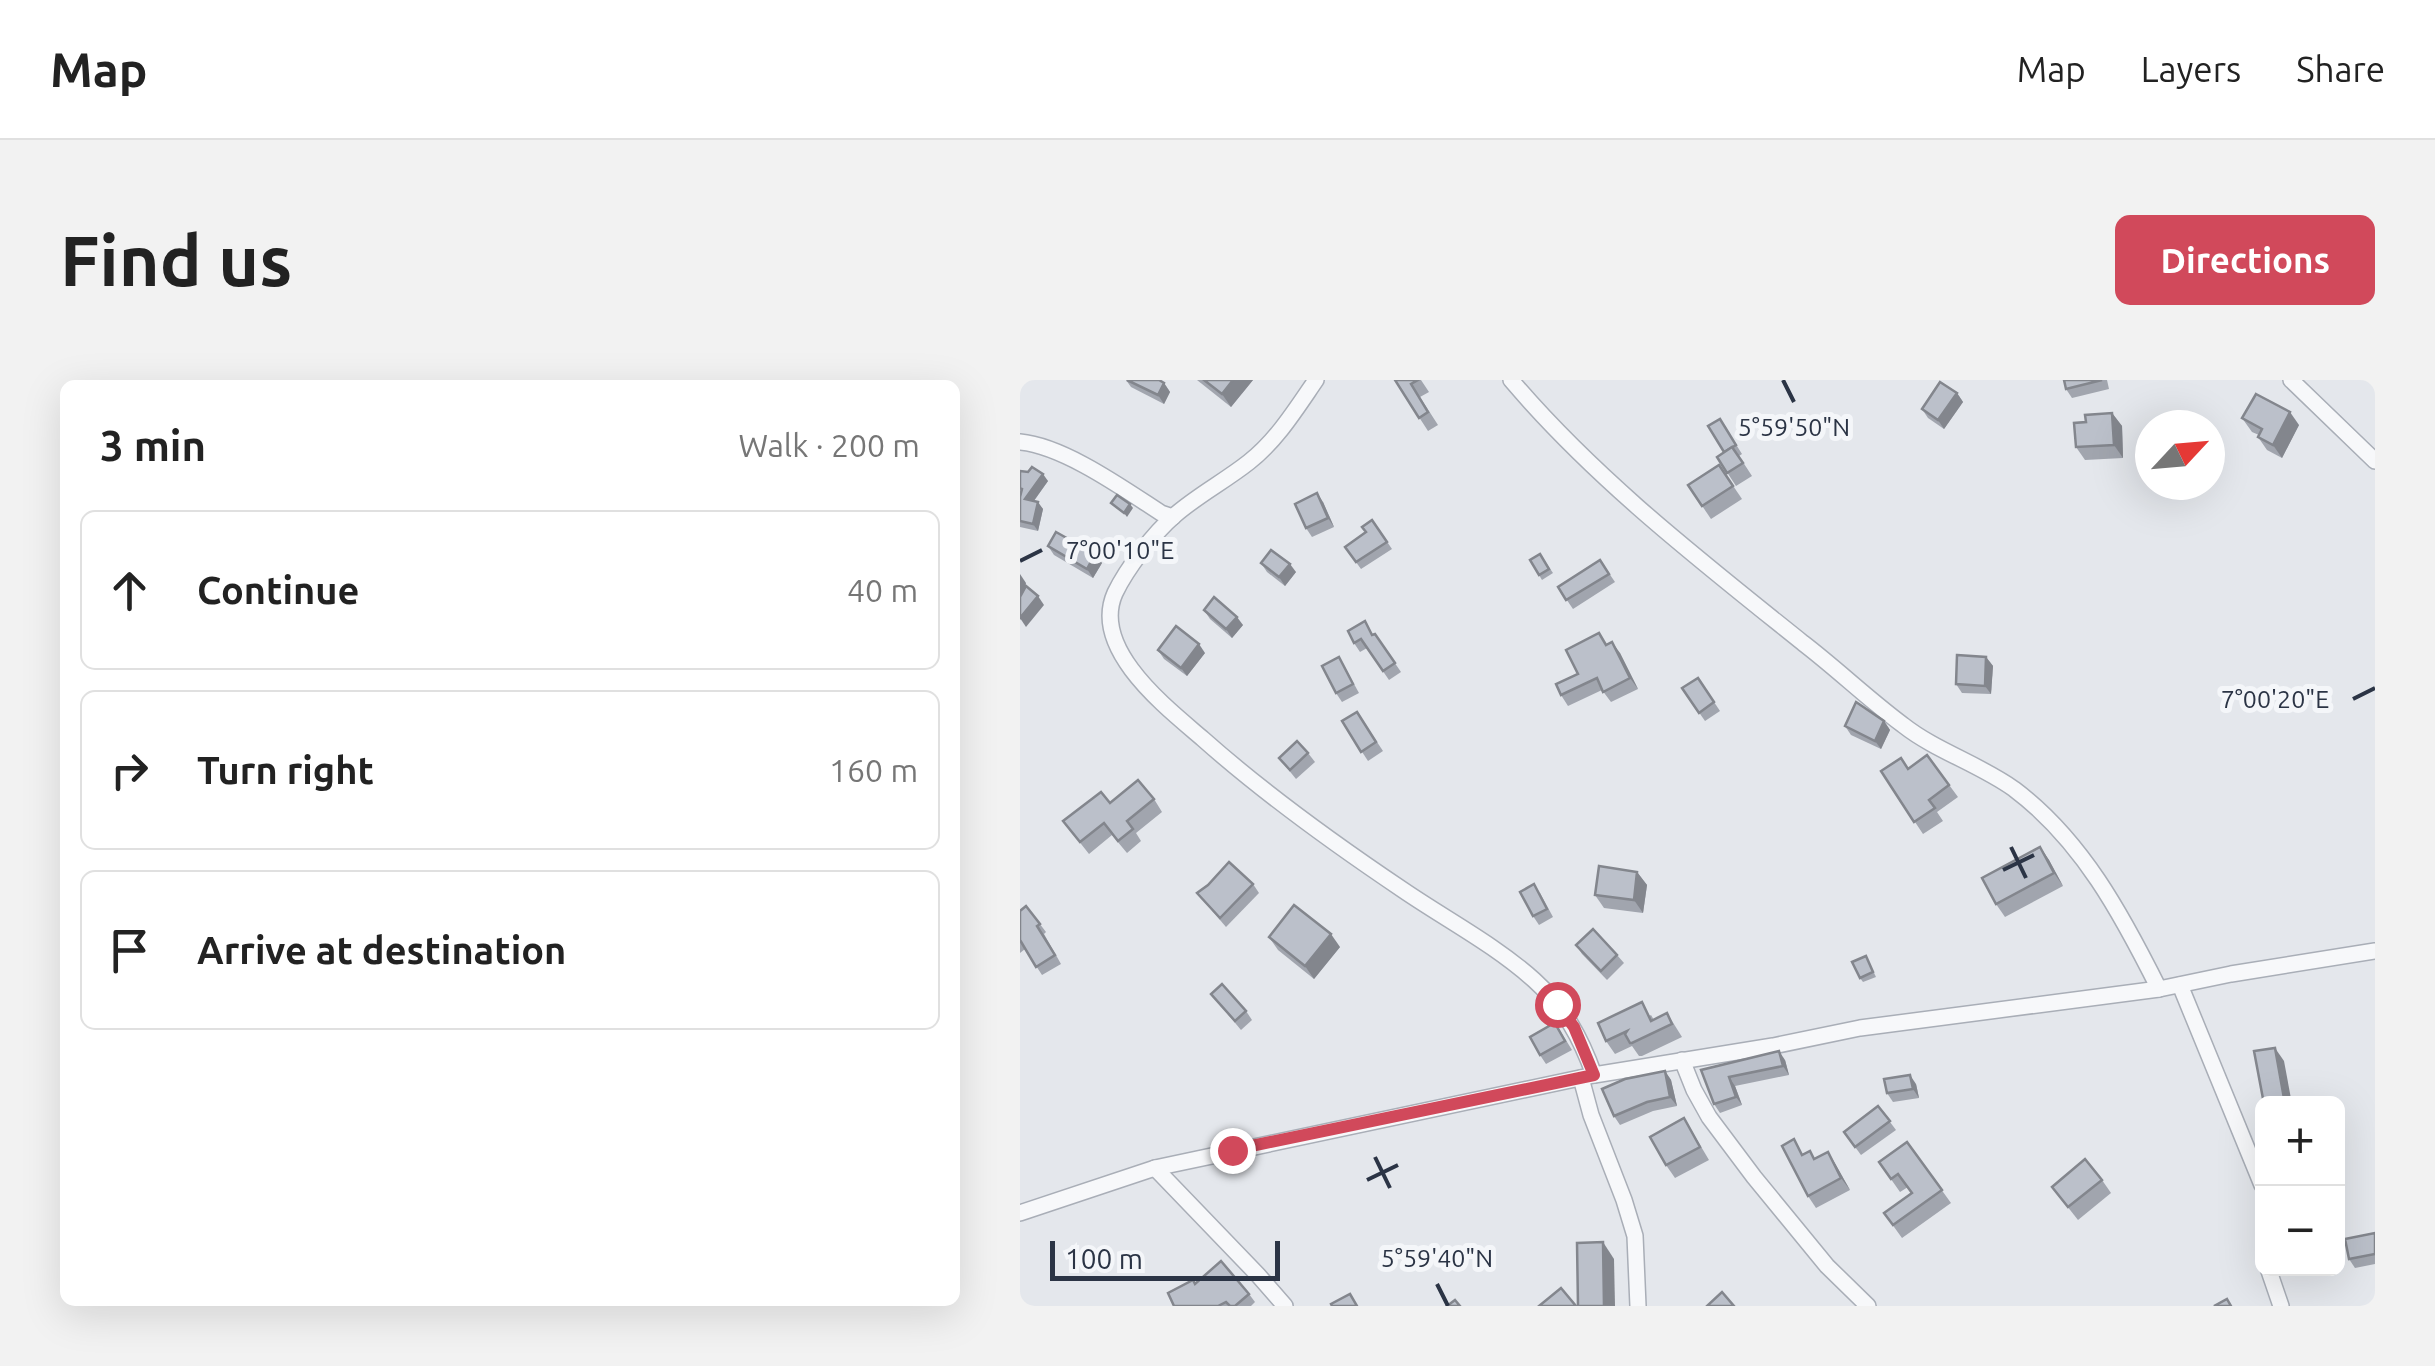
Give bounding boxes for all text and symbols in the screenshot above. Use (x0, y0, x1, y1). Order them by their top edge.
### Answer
text: Map (50, 42, 148, 96)
text: Map (2017, 49, 2086, 89)
text: Layers (2141, 49, 2241, 89)
text: Share (2296, 49, 2385, 89)
button: Directions (2115, 215, 2375, 305)
text: Find us (60, 221, 292, 299)
north arrow (2135, 410, 2225, 500)
text: 5°59'50"N (1738, 413, 1850, 441)
text: 3 min (100, 422, 206, 469)
text: Walk · 200 m (738, 427, 920, 463)
text: 7°00'10"E (1066, 536, 1174, 564)
icon: ahead (102, 563, 157, 618)
text: Continue (197, 569, 359, 611)
text: 40 m (847, 572, 918, 608)
text: 7°00'20"E (2221, 685, 2329, 713)
icon: right (102, 743, 157, 798)
text: Turn right (197, 749, 374, 791)
text: 160 m (829, 752, 918, 788)
icon: arrive (102, 923, 157, 978)
text: Arrive at destination (197, 929, 566, 971)
route start (1535, 982, 1581, 1028)
map controls (2255, 1096, 2345, 1276)
button: + (2255, 1096, 2345, 1186)
route end (1210, 1128, 1256, 1174)
button: − (2255, 1186, 2345, 1276)
scale bar (1050, 1236, 1280, 1280)
text: 100 m (1065, 1243, 1143, 1274)
text: 5°59'40"N (1381, 1244, 1493, 1272)

